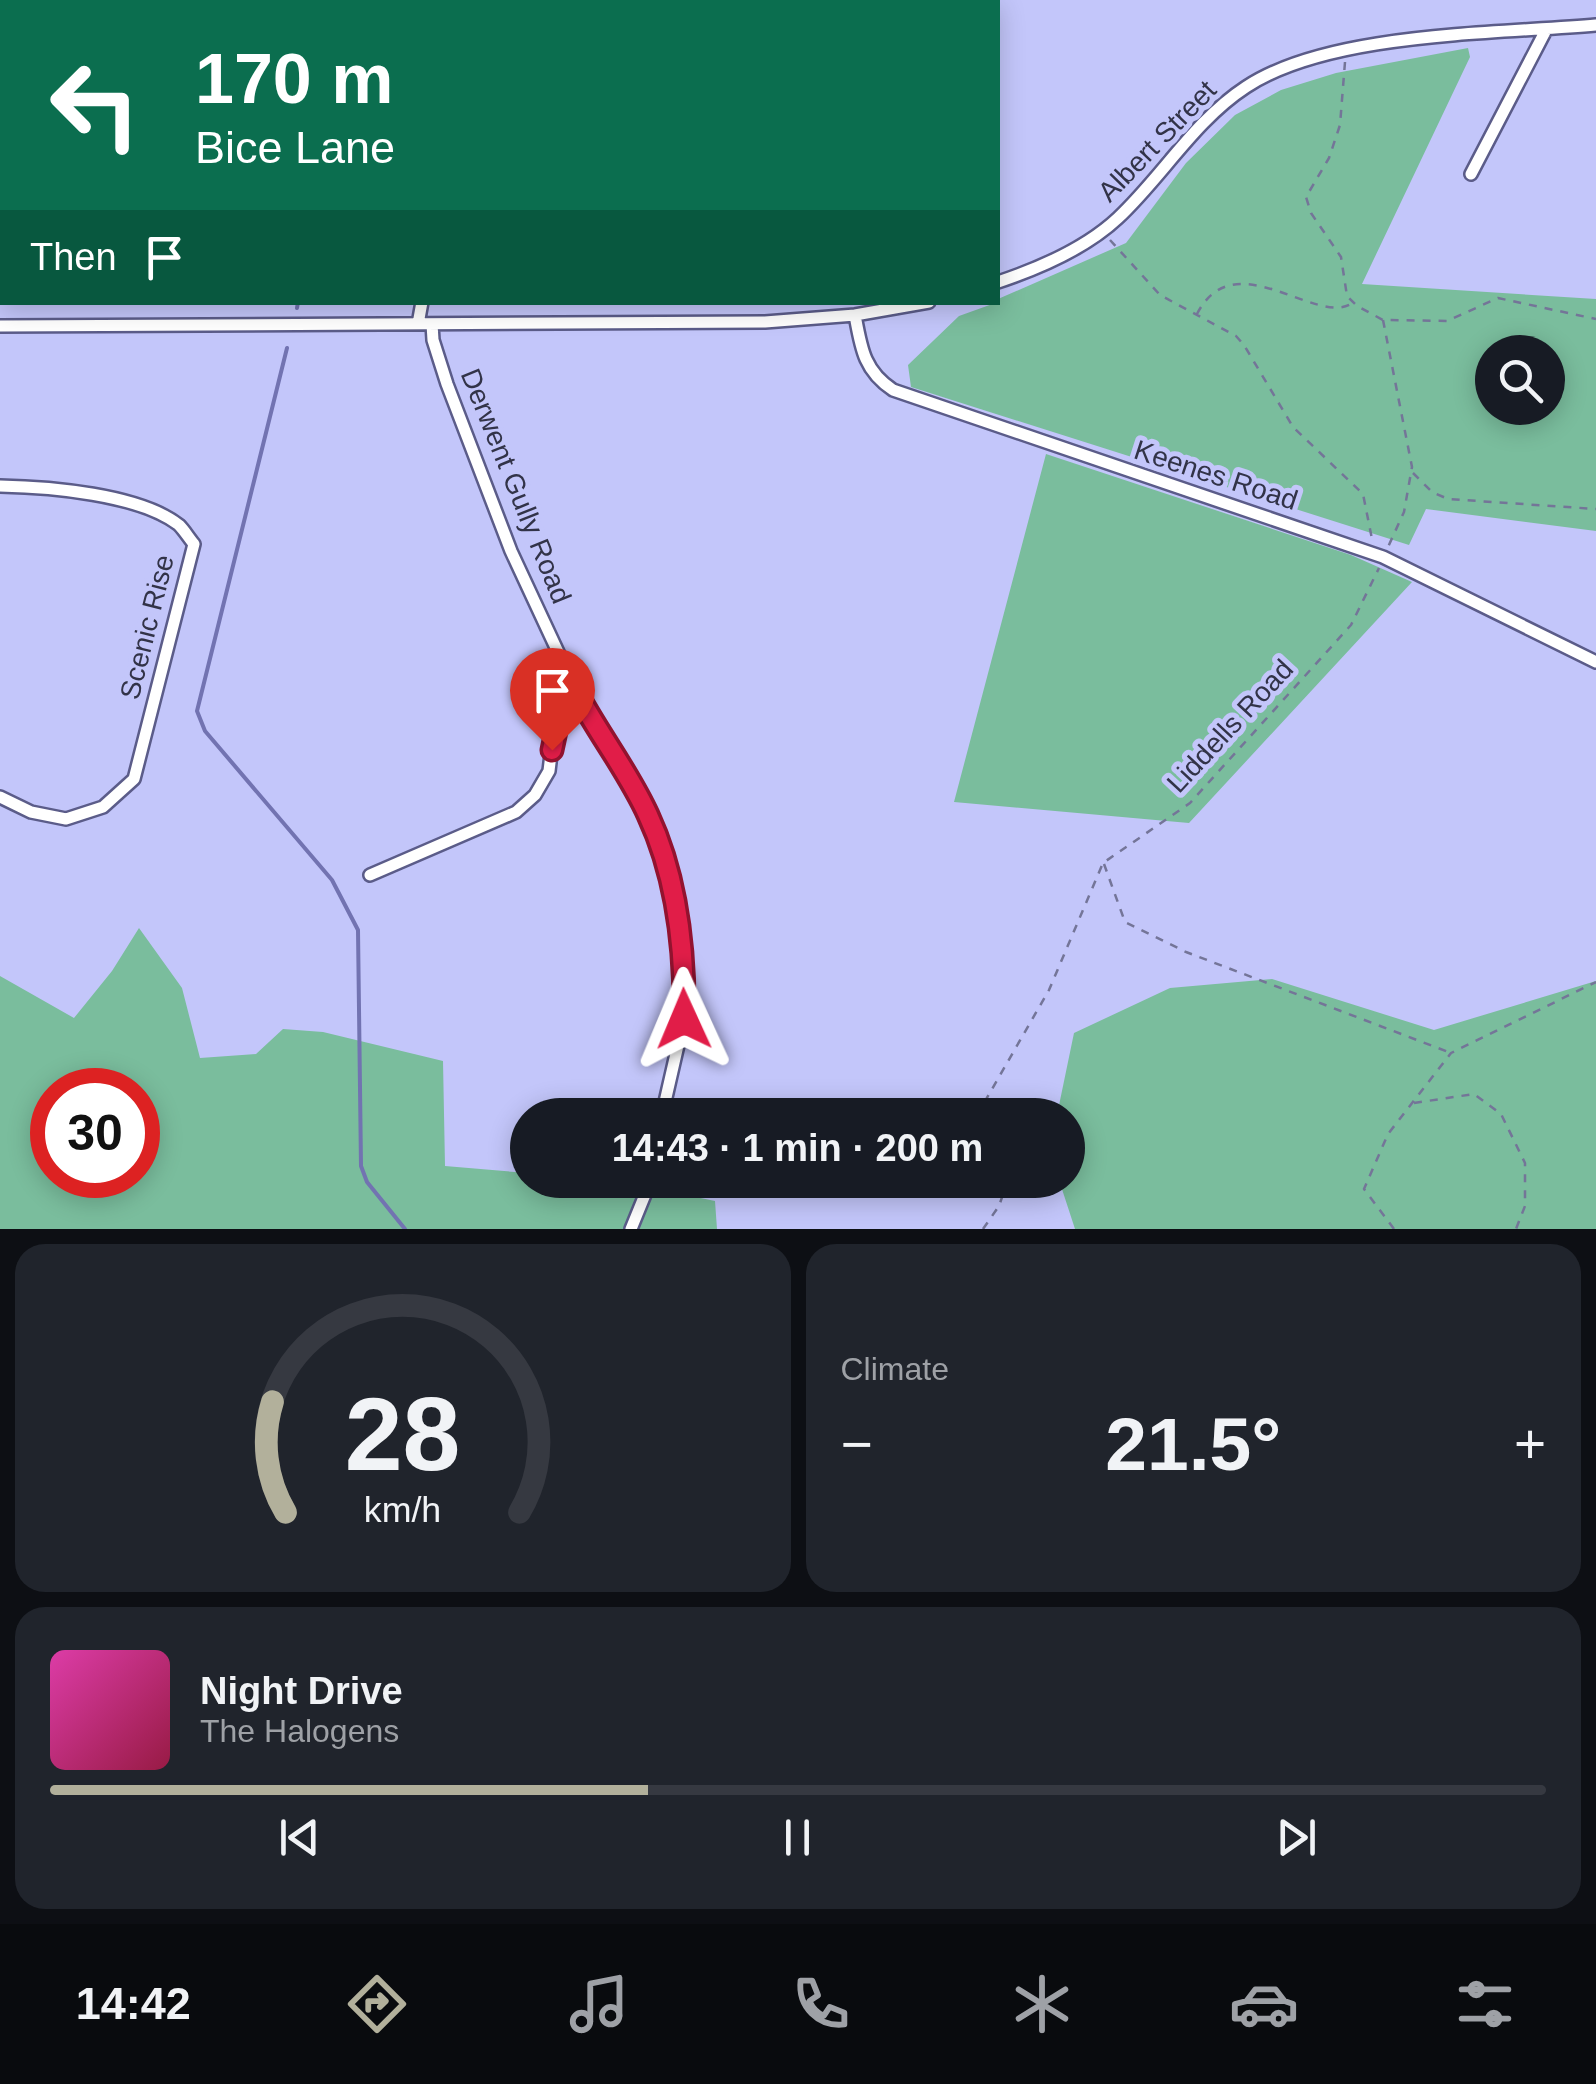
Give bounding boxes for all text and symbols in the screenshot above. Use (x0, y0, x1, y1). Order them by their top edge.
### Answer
icon: left (30, 40, 160, 170)
text: 170 m (195, 40, 393, 118)
street label: Albert Street (1092, 74, 1222, 208)
text: Bice Lane (195, 122, 395, 173)
icon: arrive (137, 230, 192, 285)
text: Then (30, 236, 117, 278)
map controls (1475, 335, 1565, 425)
button: search (1475, 335, 1565, 425)
street label: Derwent Gully Road (455, 364, 577, 608)
street label: Keenes Road (1131, 434, 1301, 516)
street label: Scenic Rise (114, 552, 180, 702)
pin (510, 648, 595, 751)
street label: Liddells Road (1161, 653, 1299, 799)
icon: arrive (525, 663, 580, 718)
position arrow (632, 967, 736, 1071)
speed limit sign: 30 (30, 1068, 160, 1198)
text: 14:43 · 1 min · 200 m (612, 1127, 983, 1169)
text: Climate (841, 1351, 949, 1387)
text: 28 (345, 1376, 461, 1492)
text: 21.5° (1105, 1402, 1281, 1486)
text: − (841, 1413, 873, 1475)
text: + (1514, 1413, 1546, 1475)
text: km/h (364, 1490, 441, 1530)
text: Night Drive (200, 1670, 403, 1712)
text: The Halogens (200, 1713, 399, 1749)
icon: previous (272, 1810, 327, 1865)
icon: pause (770, 1810, 825, 1865)
icon: next (1269, 1810, 1324, 1865)
icon: directions (342, 1969, 412, 2039)
icon: music (564, 1969, 634, 2039)
icon: phone (786, 1969, 856, 2039)
icon: climate (1007, 1969, 1077, 2039)
icon: car (1229, 1969, 1299, 2039)
icon: filters (1450, 1969, 1520, 2039)
text: 14:42 (76, 1978, 191, 2029)

